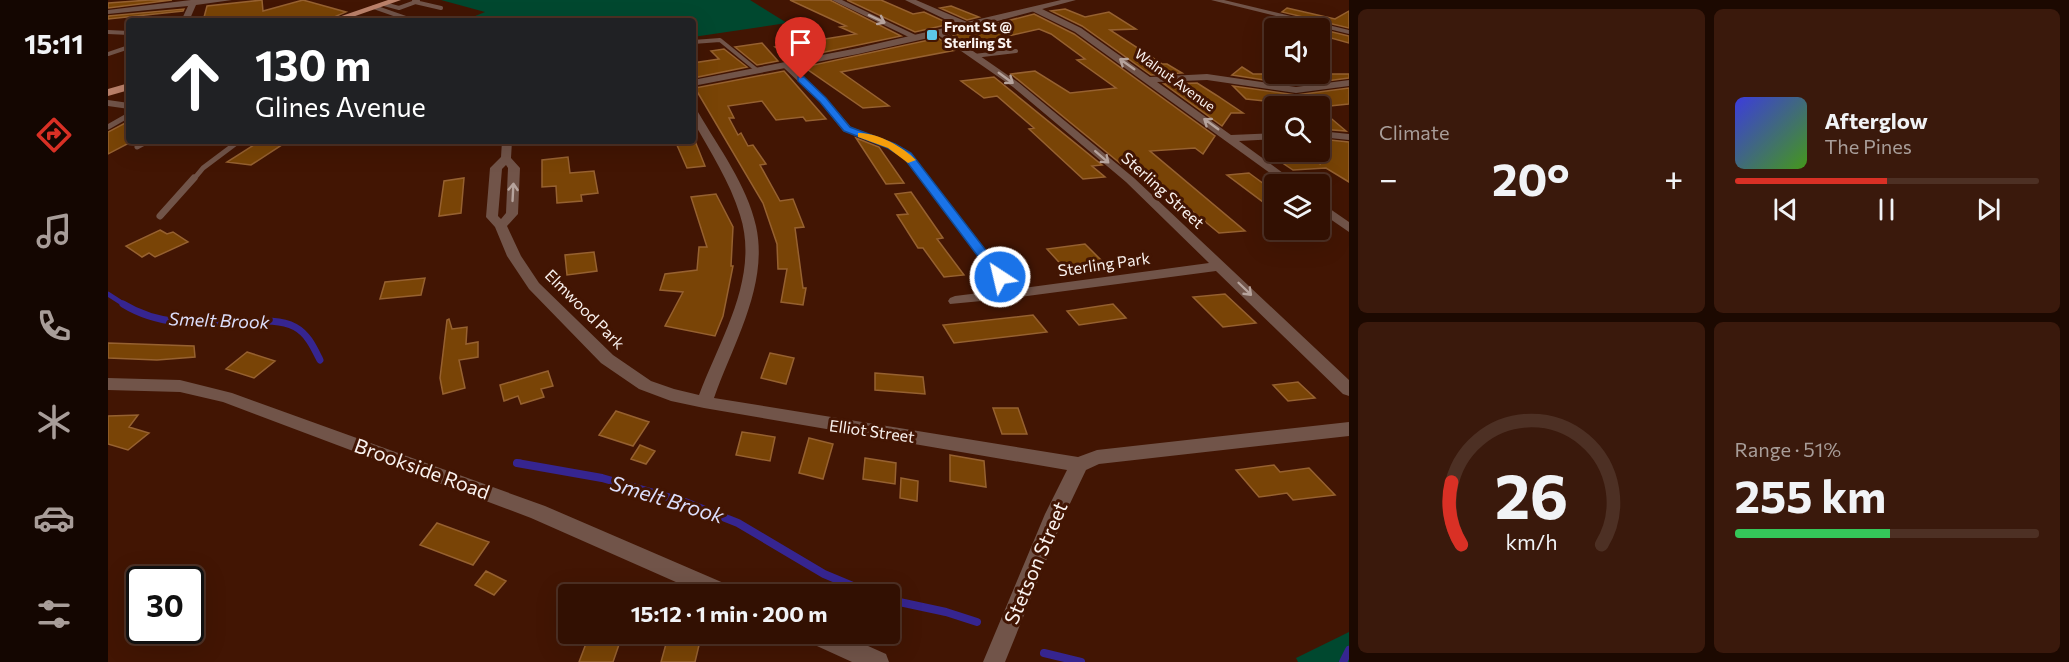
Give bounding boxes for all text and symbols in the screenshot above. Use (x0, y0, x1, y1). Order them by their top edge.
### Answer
one-way arrow (867, 14, 885, 25)
pin (775, 17, 826, 79)
place label: Front St @ Sterling St (944, 18, 1012, 51)
map controls (1264, 18, 1330, 240)
button: sound (1264, 18, 1330, 84)
icon: arrive (784, 26, 817, 59)
text: 15:11 (24, 27, 84, 60)
marker: Front St @ Sterling St (925, 28, 939, 42)
text: 130 m (255, 38, 371, 90)
icon: ahead (156, 42, 234, 120)
street label: Walnut Avenue (1132, 45, 1219, 114)
one-way arrow (1120, 58, 1136, 70)
one-way arrow (997, 72, 1013, 84)
text: Glines Avenue (255, 90, 426, 123)
button: search (1264, 96, 1330, 162)
text: Afterglow (1825, 107, 1928, 134)
icon: directions (33, 114, 75, 156)
one-way arrow (1204, 118, 1220, 131)
text: Climate (1379, 120, 1449, 144)
text: The Pines (1825, 134, 1912, 158)
street label: Sterling Street (1118, 148, 1209, 232)
one-way arrow (1094, 150, 1109, 164)
text: 20° (1492, 150, 1570, 205)
text: − (1379, 157, 1398, 198)
text: + (1664, 157, 1684, 198)
button: layers (1264, 174, 1330, 240)
one-way arrow (508, 183, 519, 203)
icon: previous (1769, 193, 1802, 226)
icon: pause (1870, 193, 1903, 226)
icon: next (1972, 193, 2005, 226)
icon: music (33, 210, 75, 252)
position arrow (968, 245, 1032, 309)
street label: Sterling Park (1057, 248, 1152, 279)
street label: Elmwood Park (542, 265, 629, 353)
one-way arrow (1238, 282, 1253, 296)
icon: phone (33, 305, 75, 347)
water label: Smelt Brook (168, 307, 271, 333)
icon: climate (33, 401, 75, 443)
street label: Elliot Street (828, 415, 916, 446)
street label: Brookside Road (351, 432, 493, 504)
text: Range · 51% (1735, 437, 1841, 461)
text: 26 (1494, 456, 1568, 532)
text: 255 km (1735, 467, 1886, 522)
water label: Smelt Brook (607, 469, 728, 528)
icon: car (33, 497, 75, 539)
street label: Stetson Street (998, 498, 1072, 628)
text: km/h (1505, 528, 1557, 554)
speed limit sign: 30 (126, 566, 204, 644)
icon: filters (33, 593, 75, 635)
text: 15:12 · 1 min · 200 m (631, 600, 827, 627)

